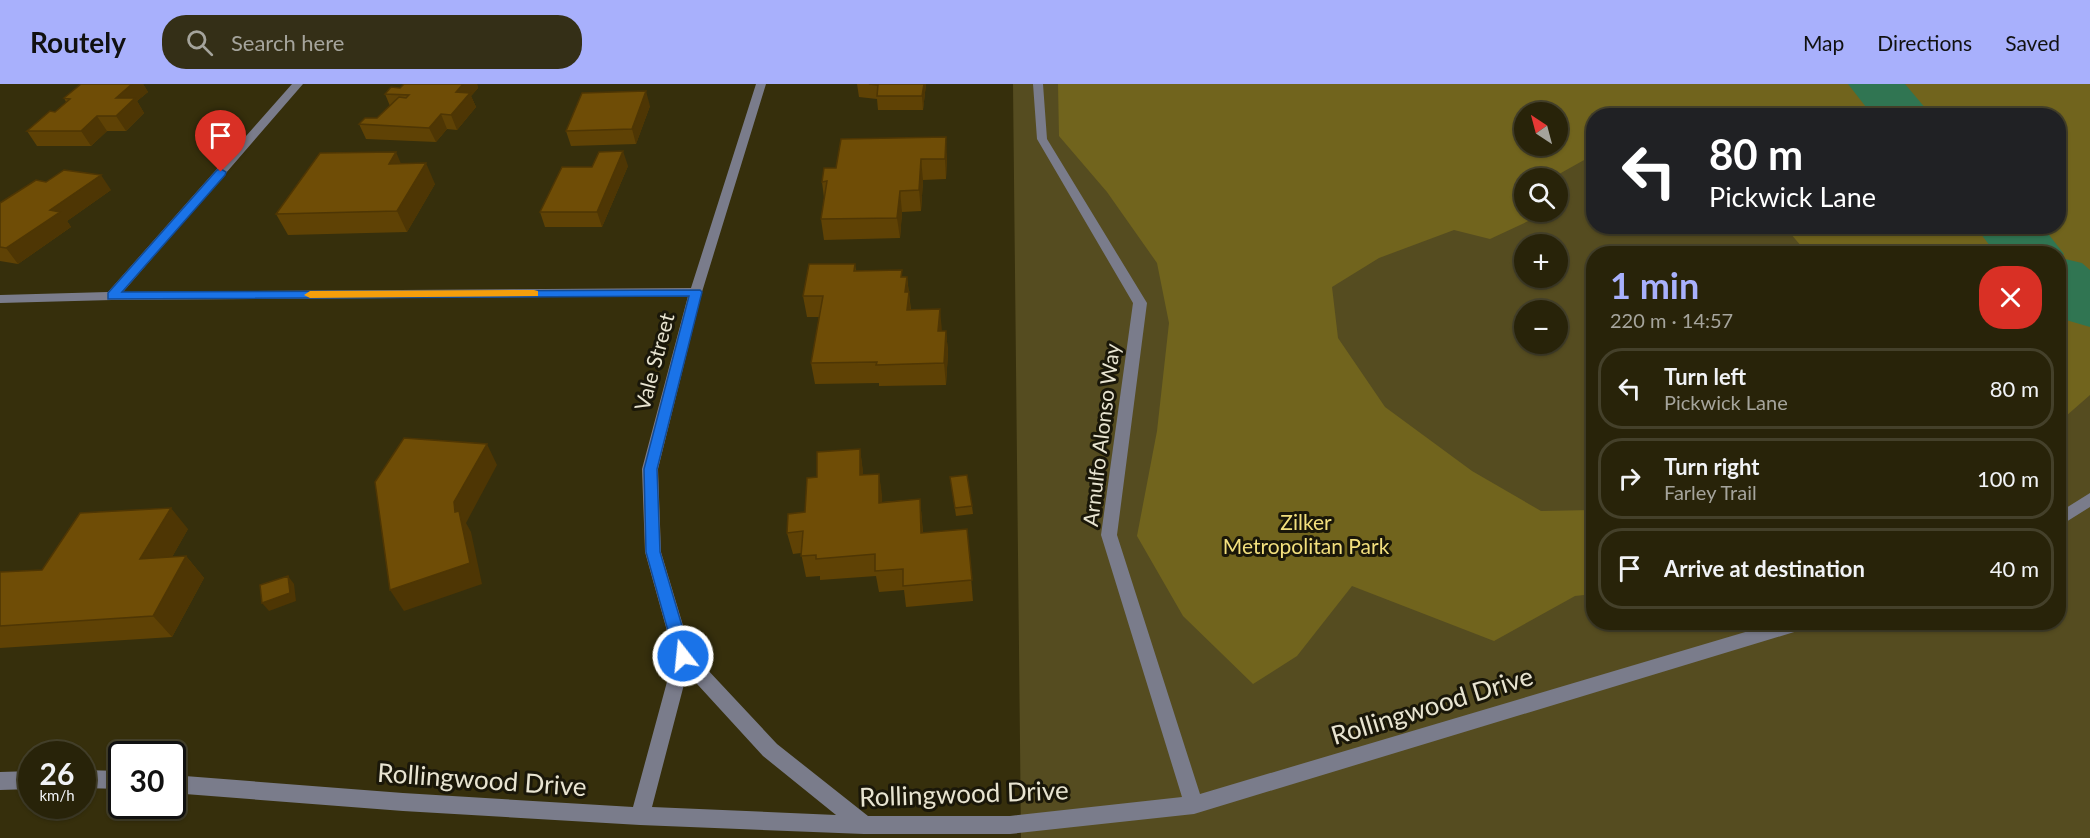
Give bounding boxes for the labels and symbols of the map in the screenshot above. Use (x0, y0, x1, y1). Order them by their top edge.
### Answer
north arrow (1514, 102, 1568, 156)
pin (195, 110, 246, 172)
street label: Vale Street (629, 310, 679, 413)
street label: Arnulfo Alonso Way (1077, 342, 1124, 528)
park label: Zilker Metropolitan Park (1223, 509, 1390, 558)
position arrow (651, 624, 715, 688)
street label: Rollingwood Drive (1327, 659, 1537, 751)
speed limit sign: 30 (108, 741, 186, 819)
street label: Rollingwood Drive (376, 756, 588, 802)
street label: Rollingwood Drive (859, 773, 1069, 813)

